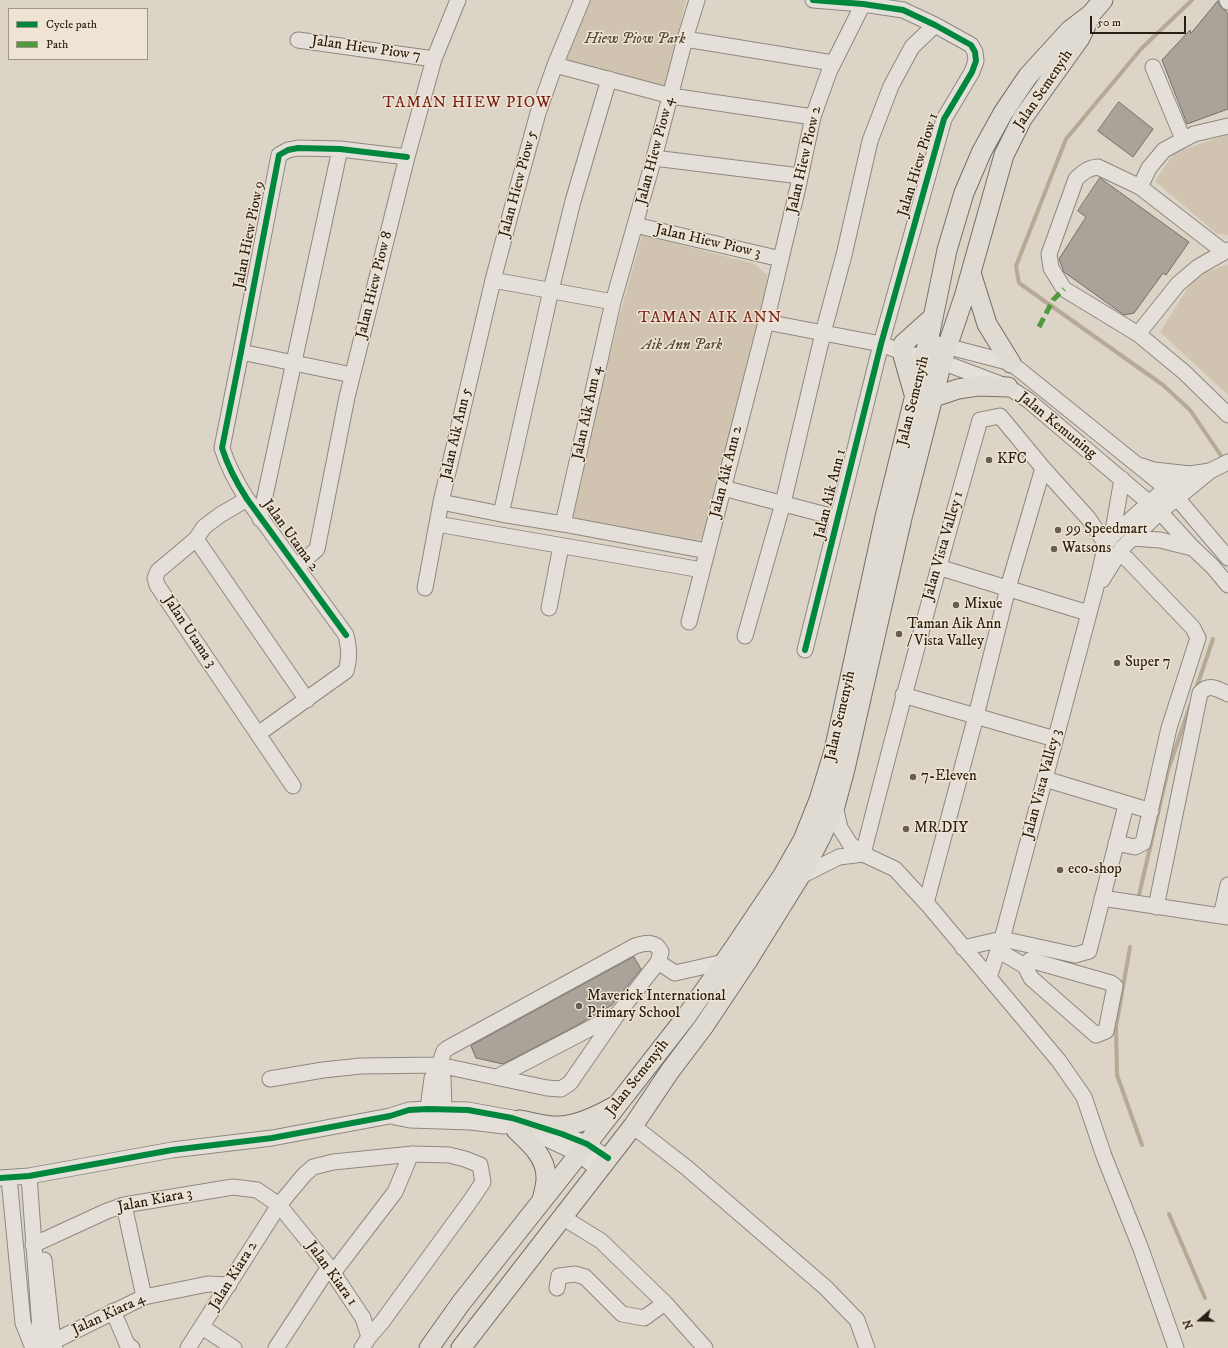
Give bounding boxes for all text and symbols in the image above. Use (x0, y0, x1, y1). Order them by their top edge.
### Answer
legend (8, 8, 148, 60)
scale bar (1092, 8, 1188, 34)
text: 50 m (1097, 15, 1121, 30)
text: Cycle path (46, 17, 97, 32)
park label: Hiew Piow Park (585, 31, 685, 49)
street label: Jalan Hiew Piow 7 (310, 32, 422, 66)
text: Path (46, 37, 68, 52)
street label: Jalan Semenyih (1011, 47, 1077, 133)
district label: TAMAN HIEW PIOW (382, 94, 552, 114)
street label: Jalan Hiew Piow 4 (633, 95, 679, 207)
street label: Jalan Hiew Piow 2 (784, 105, 826, 215)
street label: Jalan Hiew Piow 1 (895, 111, 943, 219)
street label: Jalan Hiew Piow 5 (496, 129, 542, 239)
street label: Jalan Hiew Piow 9 (231, 180, 269, 290)
street label: Jalan Hiew Piow 3 (654, 221, 762, 263)
street label: Jalan Hiew Piow 8 (353, 230, 397, 340)
district label: TAMAN AIK ANN (638, 309, 782, 329)
park label: Aik Ann Park (642, 337, 722, 355)
street label: Jalan Semenyih (894, 354, 934, 448)
street label: Jalan Aik Ann 4 (569, 365, 607, 461)
street label: Jalan Aik Ann 5 (438, 386, 476, 482)
street label: Jalan Kemuning (1014, 389, 1100, 463)
street label: Jalan Aik Ann 2 (707, 424, 747, 520)
street label: Jalan Aik Ann 1 (811, 447, 851, 541)
place label: KFC (997, 451, 1027, 469)
marker: KFC (984, 455, 994, 465)
street label: Jalan Vista Valley 1 (920, 489, 968, 603)
street label: Jalan Utama 2 (258, 496, 322, 576)
place label: 99 Speedmart (1066, 521, 1148, 539)
marker: 99 Speedmart (1053, 525, 1063, 535)
place label: Watsons (1062, 540, 1111, 558)
marker: Watsons (1049, 544, 1059, 554)
street label: Jalan Utama 3 (158, 593, 220, 671)
place label: Mixue (964, 596, 1002, 614)
marker: Mixue (951, 600, 961, 610)
place label: Taman Aik Ann / Vista Valley (907, 616, 1001, 651)
marker: Taman Aik Ann / Vista Valley (894, 629, 904, 639)
place label: Super 7 (1125, 654, 1171, 672)
marker: Super 7 (1112, 658, 1122, 668)
street label: Jalan Semenyih (822, 669, 860, 763)
street label: Jalan Vista Valley 3 (1020, 727, 1066, 841)
place label: 7-Eleven (921, 768, 977, 786)
marker: 7-Eleven (908, 772, 918, 782)
place label: MR.DIY (914, 820, 968, 838)
marker: MR.DIY (901, 824, 911, 834)
place label: eco-shop (1068, 861, 1122, 879)
marker: eco-shop (1055, 865, 1065, 875)
place label: Maverick International Primary School (587, 988, 726, 1023)
marker: Maverick International Primary School (574, 1001, 584, 1011)
street label: Jalan Semenyih (603, 1036, 673, 1120)
street label: Jalan Kiara 3 (116, 1185, 194, 1217)
street label: Jalan Kiara 2 (206, 1238, 262, 1314)
street label: Jalan Kiara 1 (302, 1238, 360, 1310)
street label: Jalan Kiara 4 (70, 1290, 148, 1340)
north arrow (1180, 1300, 1220, 1340)
text: N (1181, 1317, 1197, 1331)

